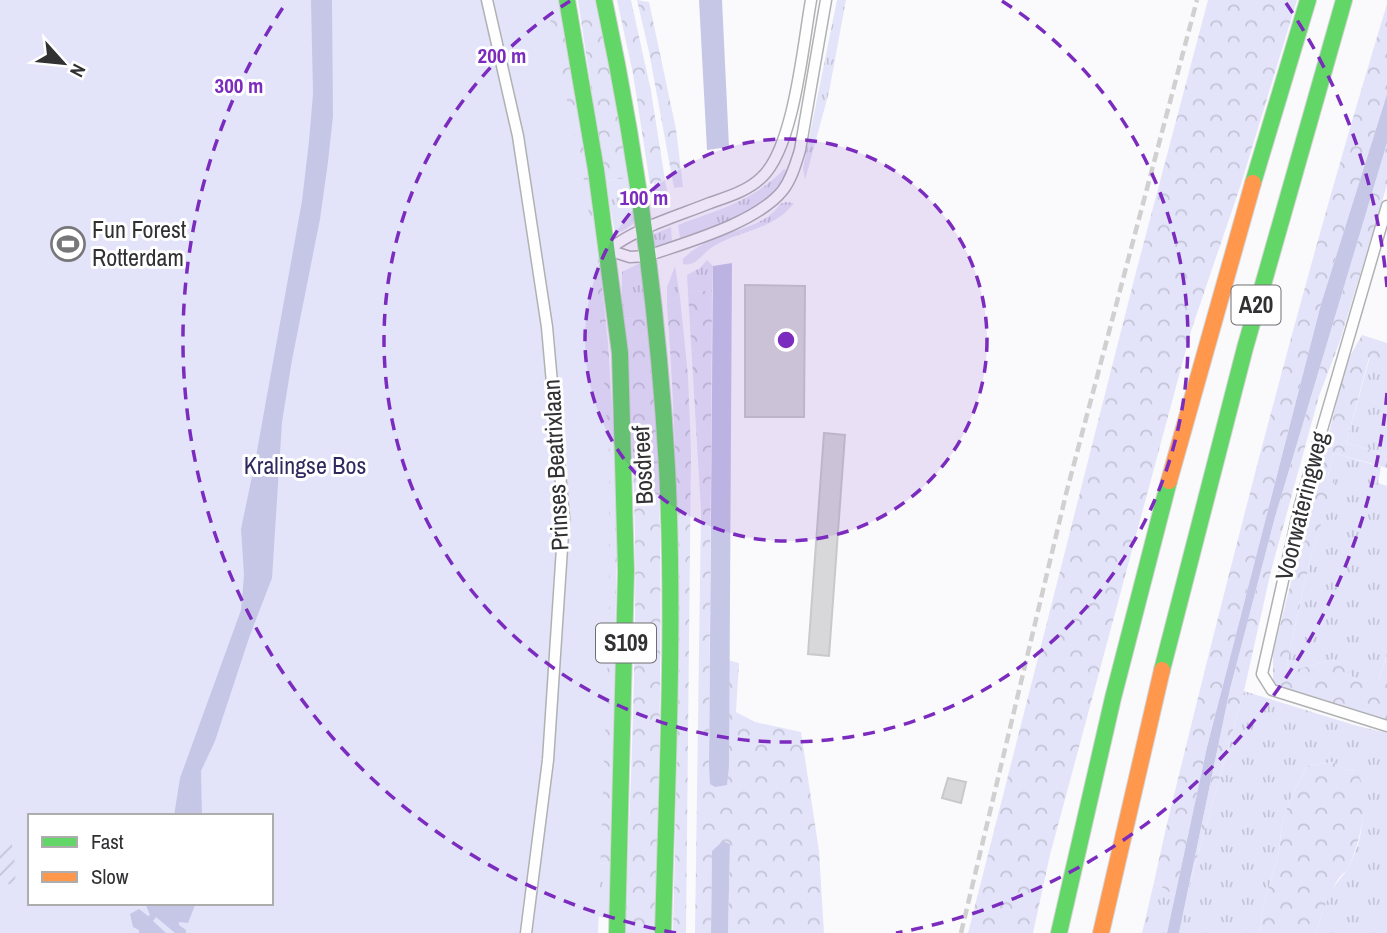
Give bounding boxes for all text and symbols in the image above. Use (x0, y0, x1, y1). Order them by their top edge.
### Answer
north arrow (28, 28, 98, 98)
text: 200 m (478, 41, 526, 70)
text: N (64, 60, 92, 82)
text: 300 m (215, 71, 263, 100)
text: 100 m (620, 183, 668, 212)
place label: Fun Forest Rotterdam (92, 213, 187, 273)
sports icon: Fun Forest Rotterdam (49, 225, 87, 263)
road number: A20 (1232, 286, 1280, 324)
centre of rings (774, 328, 798, 352)
street label: Prinses Beatrixlaan (535, 378, 575, 552)
street label: Bosdreef (624, 424, 660, 505)
street label: Voorwateringweg (1267, 428, 1335, 583)
park label: Kralingse Bos (244, 449, 366, 481)
road number: S109 (596, 624, 656, 663)
legend (28, 814, 273, 905)
text: Fast (91, 827, 124, 856)
text: Slow (91, 862, 129, 891)

